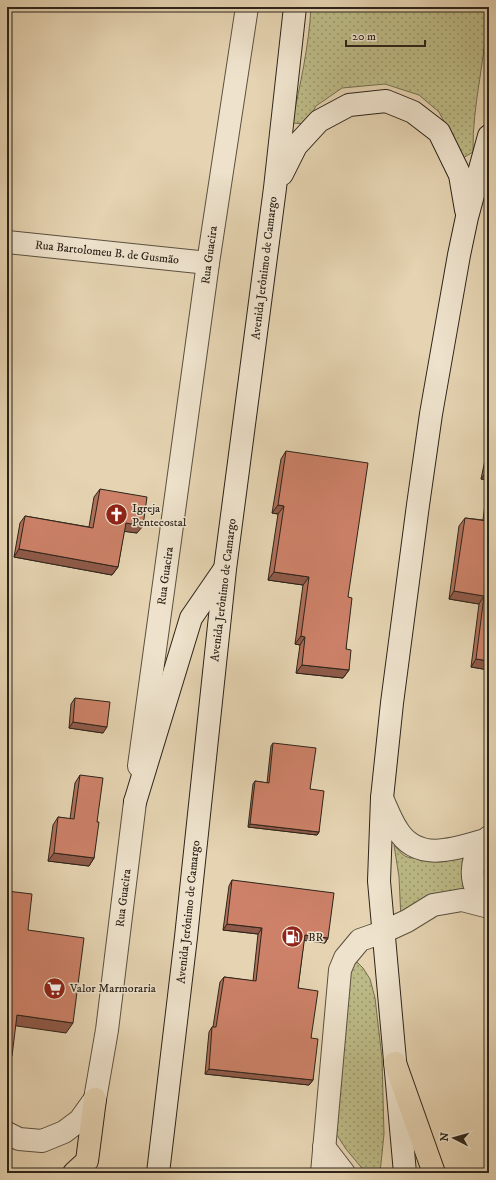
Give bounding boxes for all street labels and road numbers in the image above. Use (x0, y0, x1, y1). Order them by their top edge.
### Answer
street label: Avenida Jerônimo de Camargo (248, 195, 281, 340)
street label: Rua Guacira (198, 224, 221, 285)
street label: Rua Bartolomeu B. de Gusmão (34, 237, 180, 268)
street label: Avenida Jerônimo de Camargo (207, 517, 240, 662)
street label: Rua Guacira (154, 545, 177, 606)
street label: Avenida Jerônimo de Camargo (174, 839, 204, 984)
street label: Rua Guacira (112, 867, 135, 928)

